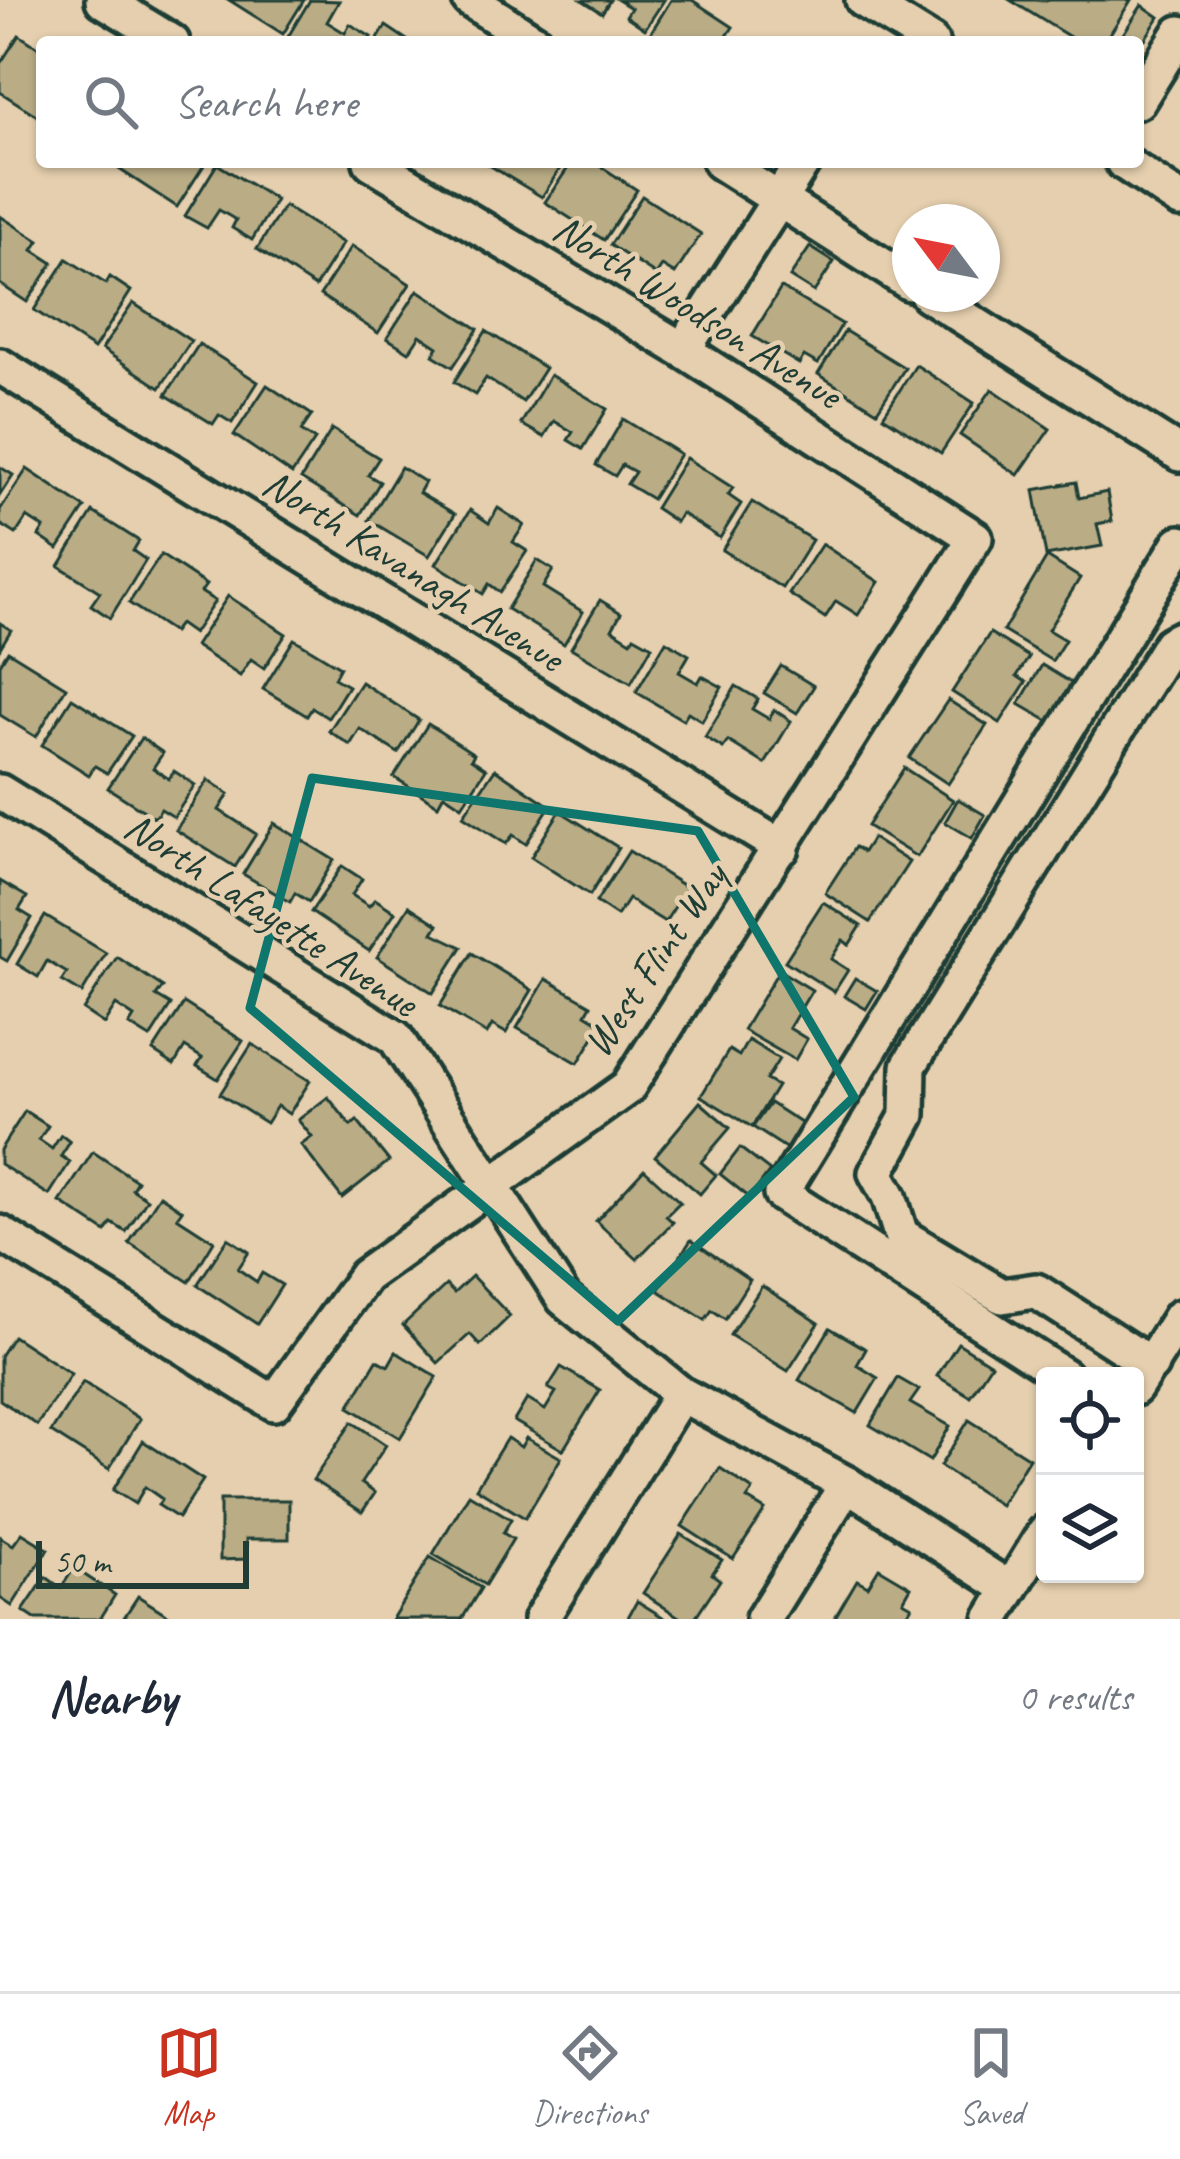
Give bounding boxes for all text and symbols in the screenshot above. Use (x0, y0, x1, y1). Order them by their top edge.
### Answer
search box (36, 36, 1144, 168)
icon: search (78, 69, 144, 135)
text: Search here (174, 74, 357, 131)
street label: North Woodson Avenue (543, 202, 854, 423)
north arrow (892, 204, 1000, 312)
street label: North Kavanagh Avenue (253, 457, 576, 686)
street label: North Lafayette Avenue (115, 800, 430, 1030)
street label: West Flint Way (571, 850, 741, 1067)
map controls (1036, 1367, 1144, 1583)
button: locate (1036, 1367, 1144, 1475)
button: layers (1036, 1475, 1144, 1583)
scale bar (36, 1535, 249, 1588)
text: 50 m (54, 1541, 110, 1583)
text: Nearby (48, 1665, 176, 1729)
text: 0 results (1018, 1673, 1132, 1722)
tab: Map (156, 2020, 222, 2134)
tab: Directions (533, 2020, 647, 2134)
tab: Saved (958, 2020, 1024, 2134)

